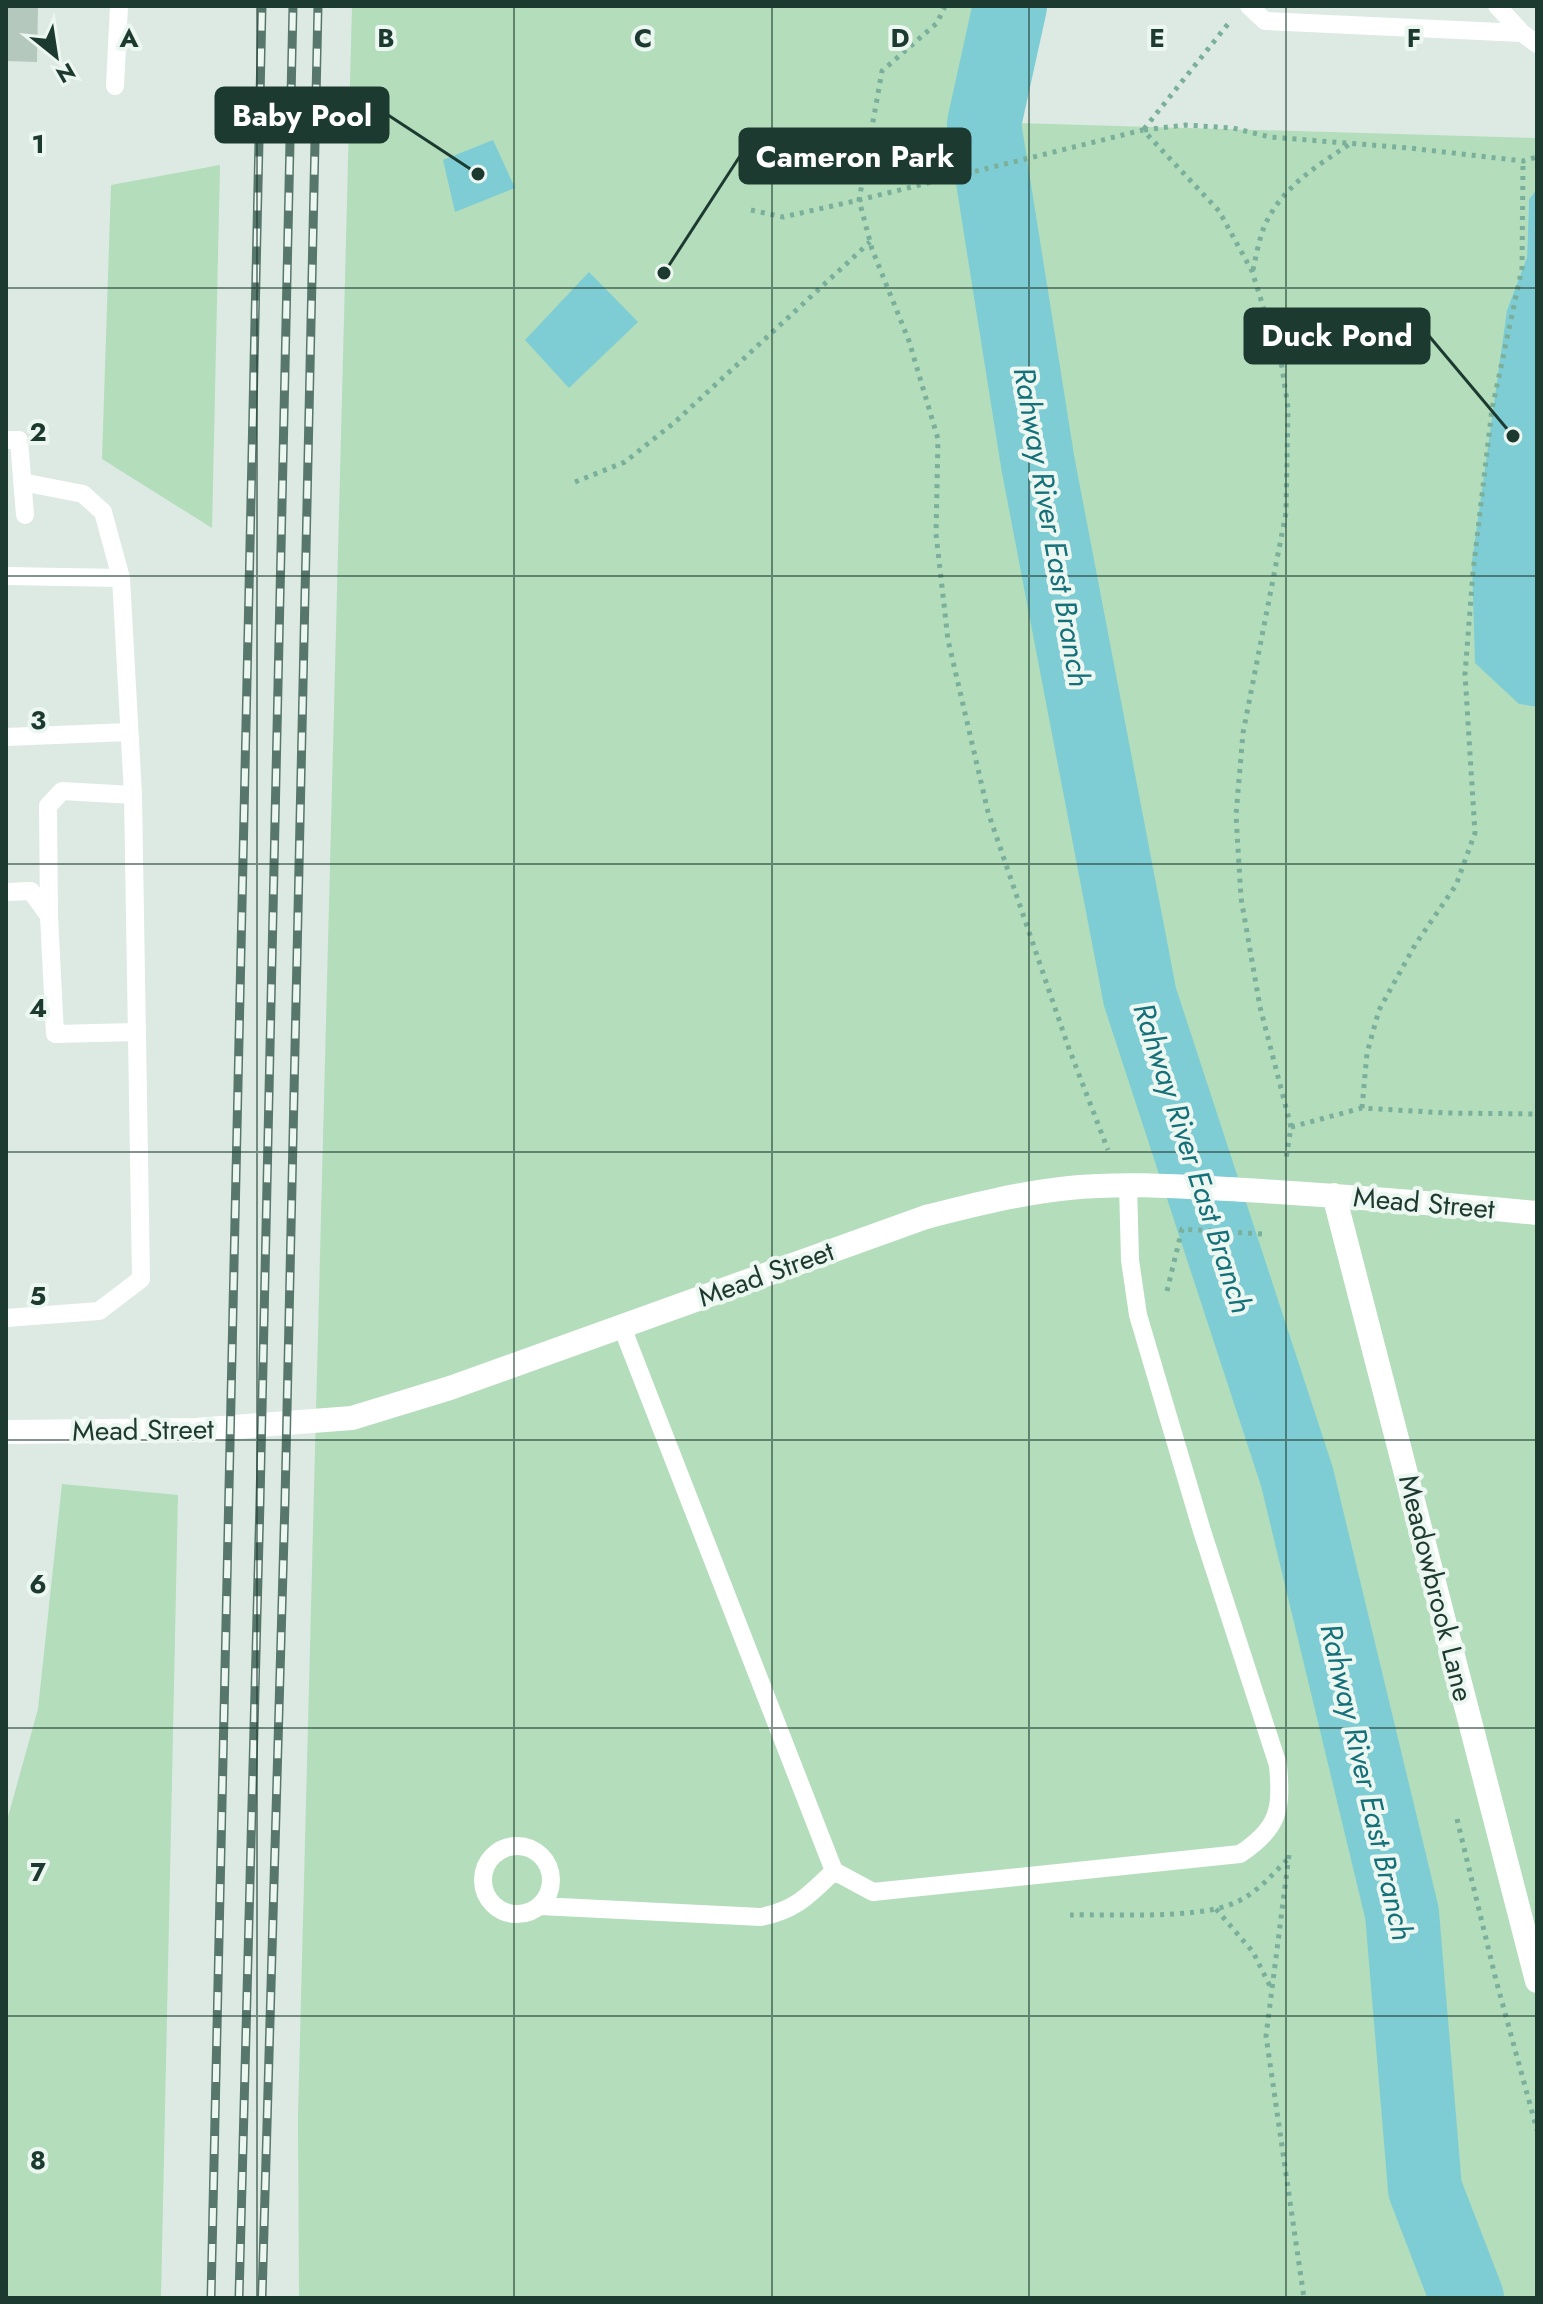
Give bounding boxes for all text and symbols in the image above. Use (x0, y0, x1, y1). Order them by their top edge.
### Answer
north arrow (16, 16, 96, 96)
text: A (118, 19, 139, 57)
text: B (377, 19, 395, 57)
text: C (634, 19, 652, 57)
text: D (890, 19, 910, 57)
text: E (1149, 19, 1165, 57)
text: F (1407, 19, 1421, 57)
text: N (50, 55, 82, 92)
callout: Baby Pool (216, 88, 388, 142)
text: Baby Pool (232, 94, 372, 137)
text: 1 (31, 125, 45, 163)
callout: Cameron Park (740, 129, 970, 183)
text: Cameron Park (756, 135, 955, 178)
callout: Duck Pond (1245, 309, 1429, 363)
text: Duck Pond (1261, 314, 1413, 357)
water label: Rahway River East Branch (1003, 364, 1101, 690)
text: 2 (29, 413, 47, 451)
text: 3 (30, 701, 46, 739)
text: 4 (29, 989, 47, 1027)
water label: Rahway River East Branch (1122, 997, 1264, 1319)
street label: Mead Street (1352, 1176, 1497, 1230)
street label: Mead Street (692, 1230, 840, 1318)
text: 5 (30, 1277, 46, 1315)
street label: Mead Street (72, 1408, 214, 1452)
street label: Meadowbrook Lane (1388, 1470, 1484, 1706)
text: 6 (29, 1565, 47, 1603)
water label: Rahway River East Branch (1310, 1619, 1424, 1945)
text: 7 (30, 1853, 46, 1891)
text: 8 (30, 2141, 46, 2179)

